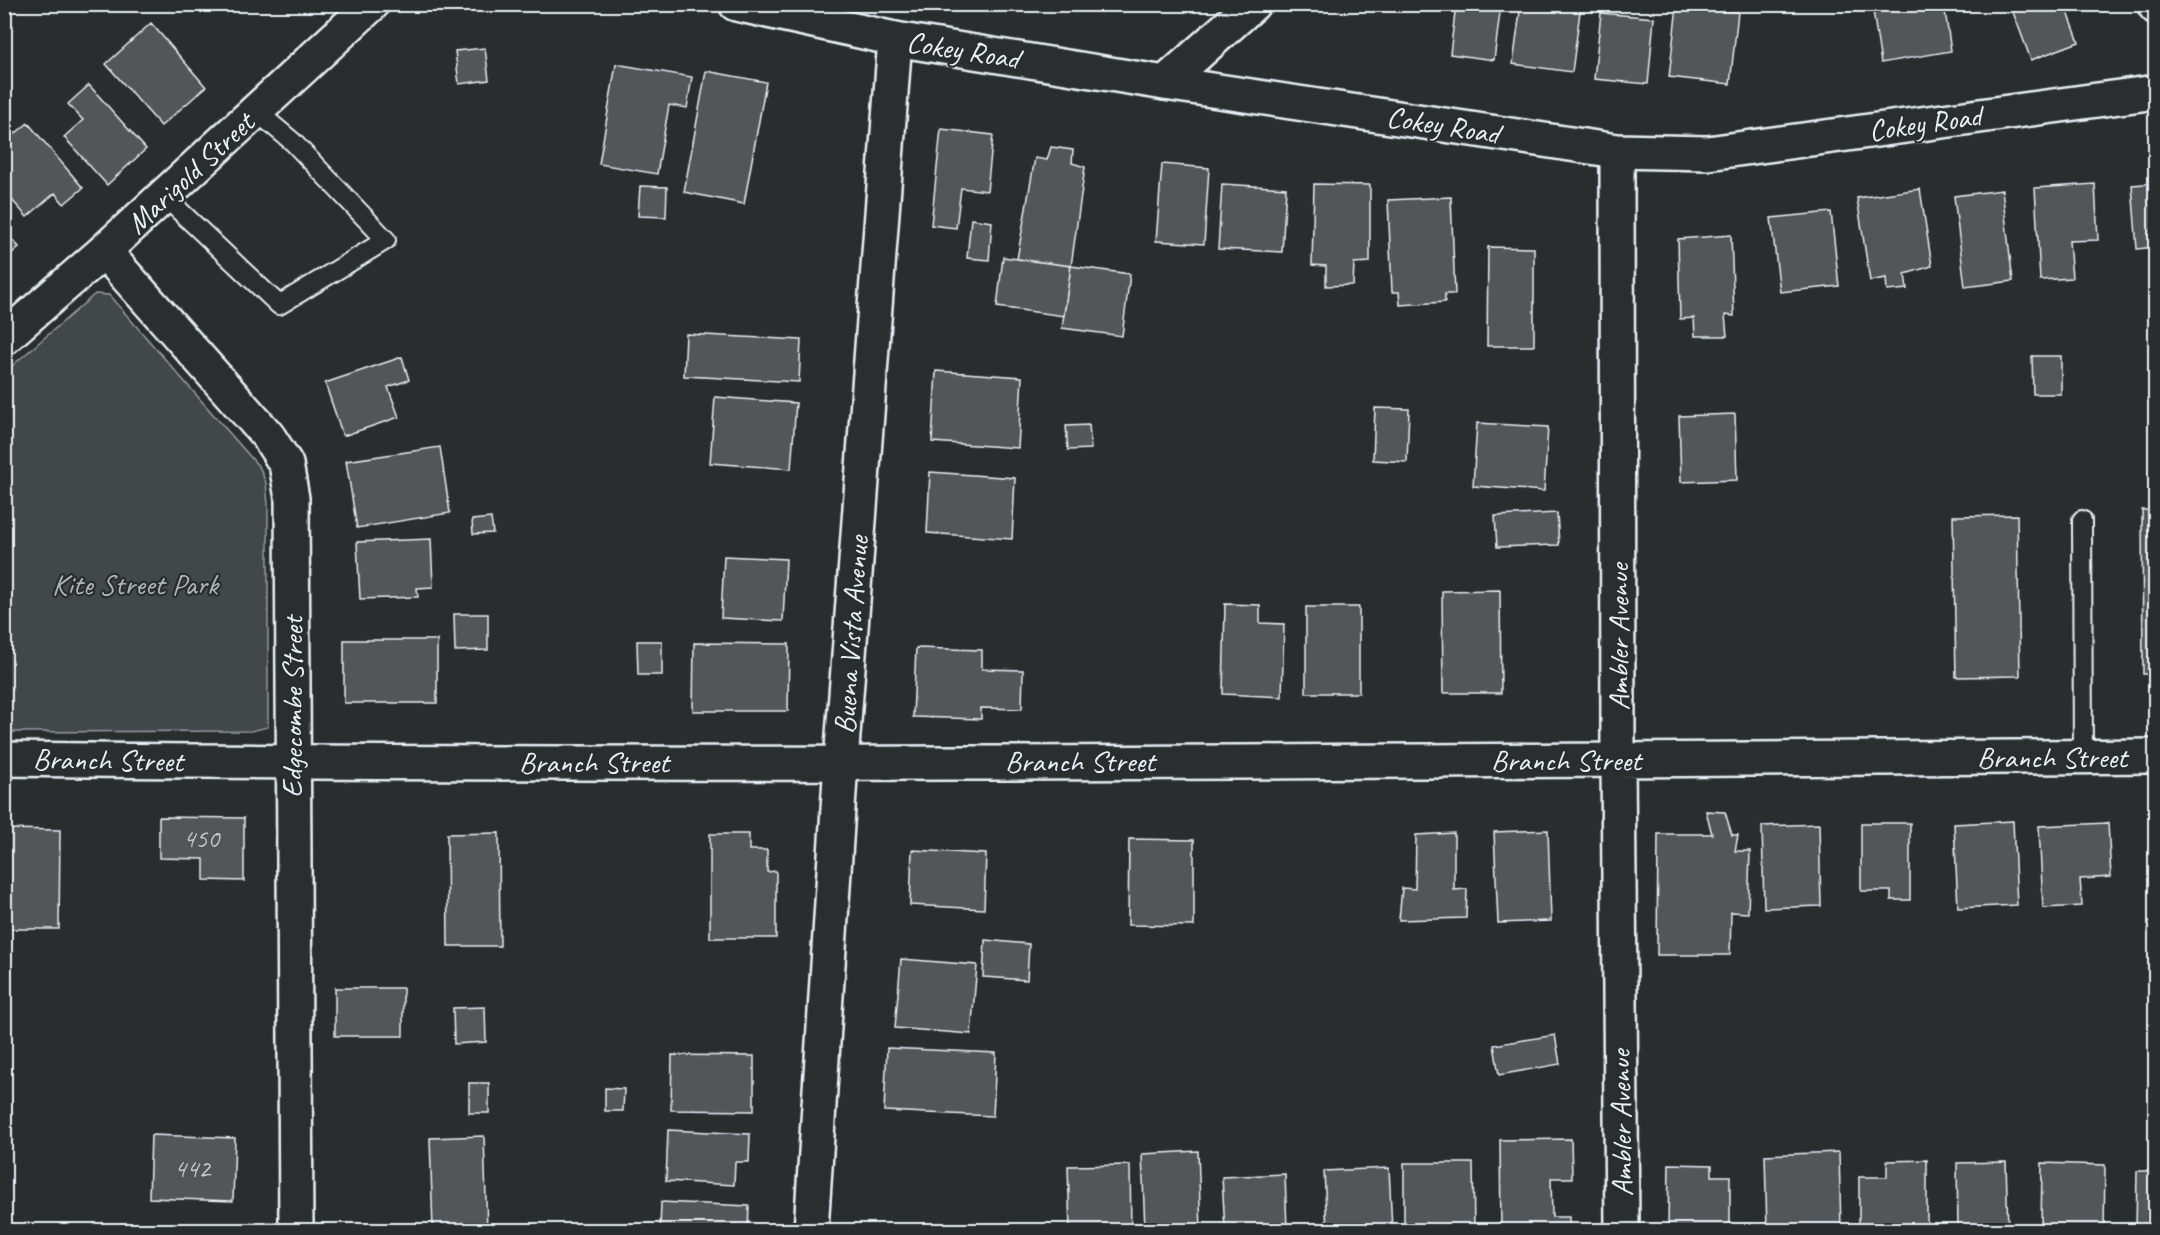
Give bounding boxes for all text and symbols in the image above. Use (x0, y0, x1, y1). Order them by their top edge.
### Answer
street label: Cokey Road (904, 22, 1026, 78)
street label: Cokey Road (1866, 96, 1988, 150)
street label: Cokey Road (1384, 97, 1506, 153)
street label: Marigold Street (118, 102, 264, 242)
street label: Buena Vista Avenue (825, 533, 877, 735)
street label: Ambler Avenue (1599, 561, 1637, 710)
park label: Kite Street Park (52, 565, 220, 603)
street label: Edgecombe Street (273, 613, 311, 798)
street label: Branch Street (1977, 738, 2130, 776)
street label: Branch Street (33, 740, 186, 780)
street label: Branch Street (1491, 741, 1644, 779)
street label: Branch Street (1005, 742, 1158, 780)
street label: Branch Street (519, 743, 672, 781)
house number: 450 (183, 821, 221, 855)
street label: Ambler Avenue (1601, 1047, 1641, 1197)
house number: 442 (174, 1151, 212, 1185)

